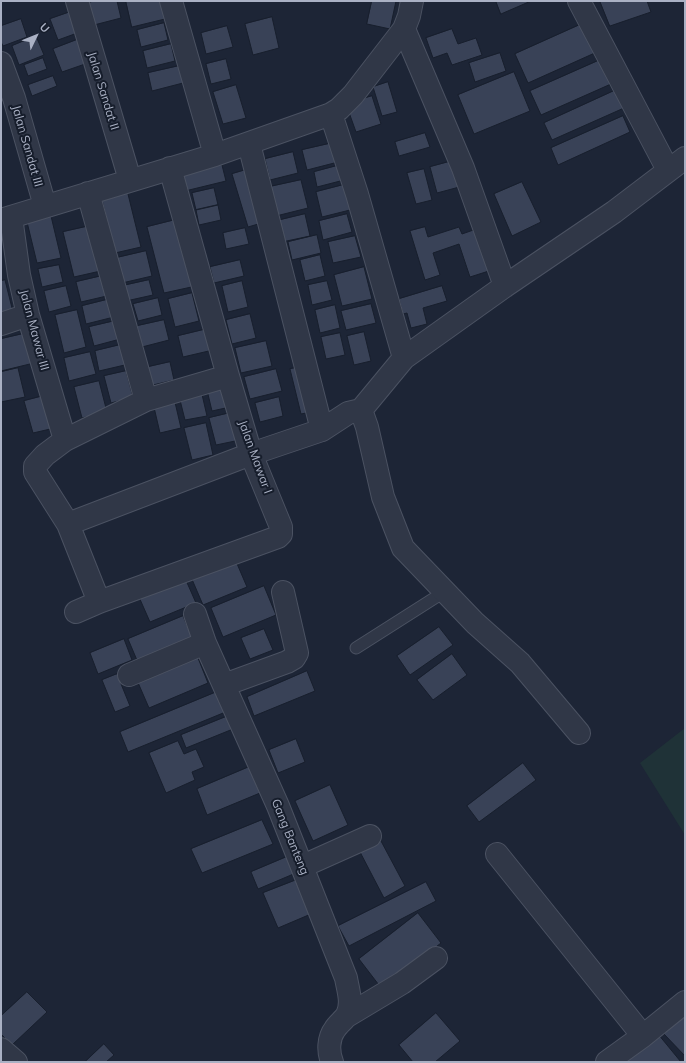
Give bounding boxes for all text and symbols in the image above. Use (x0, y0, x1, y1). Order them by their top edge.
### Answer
north arrow (16, 16, 56, 56)
text: U (37, 20, 53, 36)
street label: Jalan Sandat II (84, 50, 122, 132)
street label: Jalan Sandat III (8, 104, 46, 188)
street label: Jalan Mawar III (16, 288, 52, 372)
street label: Jalan Mawar I (235, 418, 275, 496)
street label: Gang Banteng (268, 797, 312, 877)

